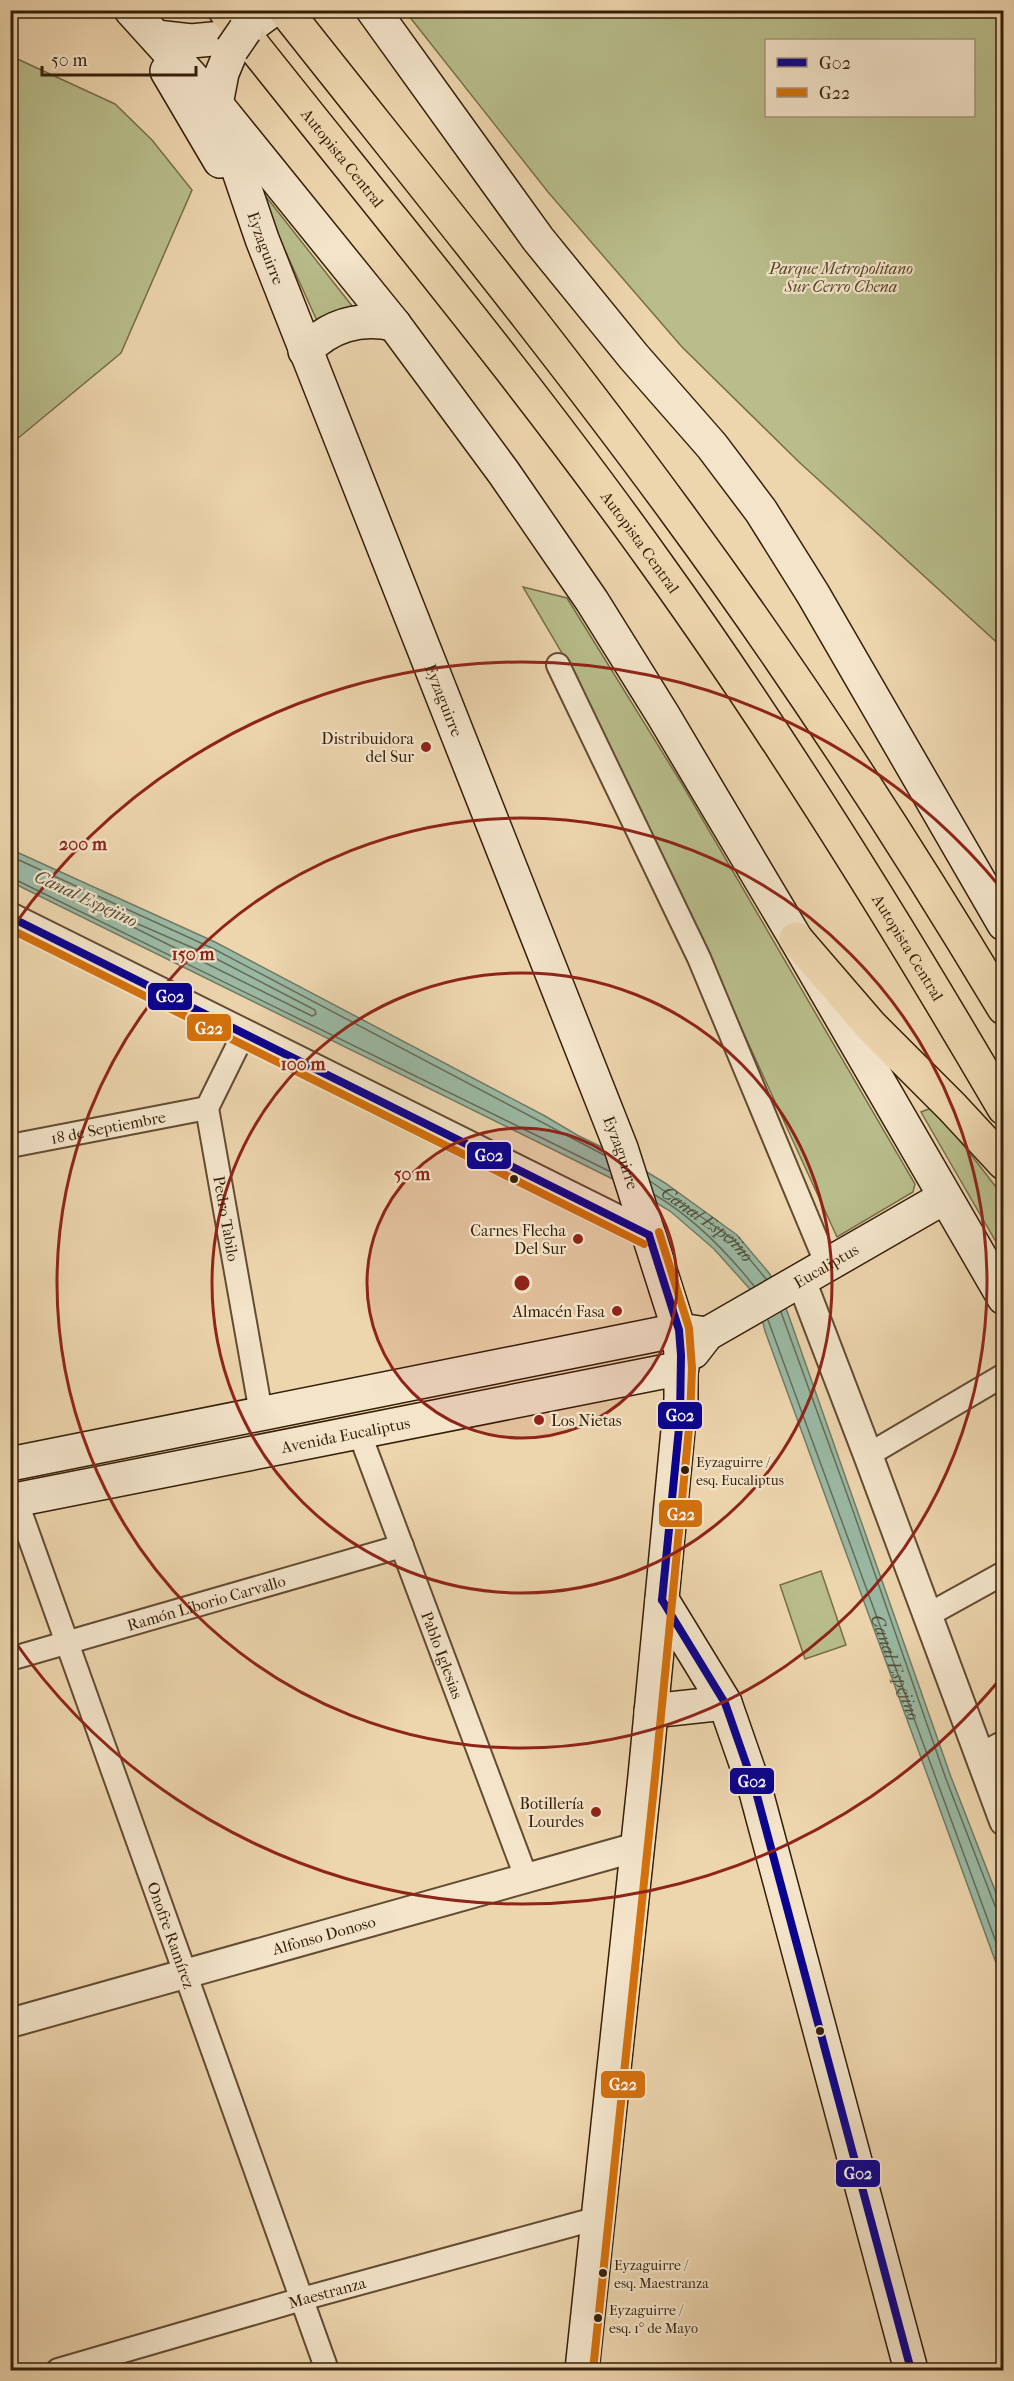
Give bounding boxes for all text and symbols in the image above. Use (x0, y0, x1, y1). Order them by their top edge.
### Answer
scale bar (42, 39, 196, 77)
legend (765, 39, 975, 117)
text: 50 m (51, 50, 88, 71)
text: G02 (819, 53, 851, 74)
text: G22 (819, 83, 850, 104)
street label: Autopista Central (297, 104, 389, 211)
street label: Eyzaguirre (244, 209, 289, 287)
park label: Parque Metropolitano Sur Cerro Chena (768, 259, 913, 296)
street label: Autopista Central (597, 486, 684, 597)
street label: Eyzaguirre (421, 661, 467, 739)
place label: Distribuidora del Sur (321, 729, 415, 766)
marker: Distribuidora del Sur (419, 740, 433, 754)
text: 200 m (59, 834, 108, 855)
water label: Canal Espejino (31, 866, 141, 932)
street label: Autopista Central (868, 890, 948, 1004)
text: 150 m (172, 944, 215, 965)
line badge: G02 (147, 982, 193, 1011)
text: G02 (156, 987, 184, 1006)
line badge: G22 (186, 1013, 232, 1042)
text: G22 (195, 1019, 223, 1038)
text: 100 m (280, 1054, 327, 1075)
street label: 18 de Septiembre (49, 1107, 167, 1147)
street label: Eyzaguirre (600, 1113, 643, 1192)
line badge: G02 (466, 1141, 512, 1170)
text: G02 (475, 1146, 503, 1165)
text: 50 m (394, 1164, 431, 1185)
unlabelled marker (508, 1173, 520, 1185)
street label: Pedro Tabilo (210, 1174, 243, 1263)
water label: Canal Espejino (657, 1182, 758, 1266)
place label: Carnes Flecha Del Sur (470, 1221, 567, 1258)
marker: Carnes Flecha Del Sur (571, 1232, 585, 1246)
street label: Eucaliptus (790, 1239, 862, 1292)
centre of rings (512, 1273, 532, 1293)
place label: Almacén Fasa (512, 1302, 606, 1321)
marker: Almacén Fasa (610, 1304, 624, 1318)
line badge: G02 (657, 1401, 703, 1430)
text: G02 (666, 1406, 694, 1425)
place label: Los Nietas (551, 1411, 622, 1430)
street label: Avenida Eucaliptus (278, 1413, 412, 1457)
marker: Los Nietas (532, 1413, 546, 1427)
place label: Eyzaguirre / esq. Eucaliptus (696, 1454, 784, 1489)
marker: Eyzaguirre / esq. Eucaliptus (679, 1464, 691, 1476)
line badge: G22 (658, 1499, 703, 1528)
text: G22 (667, 1505, 695, 1524)
street label: Ramón Liborio Carvallo (125, 1571, 287, 1634)
street label: Pablo Iglesias (418, 1608, 468, 1701)
water label: Canal Espejino (866, 1612, 924, 1723)
line badge: G02 (729, 1767, 775, 1795)
text: G02 (738, 1772, 766, 1791)
place label: Botillería Lourdes (520, 1794, 585, 1831)
marker: Botillería Lourdes (589, 1805, 603, 1819)
street label: Onofre Ramírez (144, 1879, 199, 1991)
street label: Alfonso Donoso (269, 1911, 378, 1959)
unlabelled marker (814, 2025, 826, 2037)
line badge: G22 (600, 2070, 646, 2099)
text: G22 (609, 2075, 637, 2094)
line badge: G02 (835, 2159, 881, 2188)
text: G02 (844, 2164, 872, 2183)
place label: Eyzaguirre / esq. Maestranza (614, 2257, 709, 2292)
marker: Eyzaguirre / esq. Maestranza (597, 2267, 609, 2279)
street label: Maestranza (286, 2272, 368, 2312)
place label: Eyzaguirre / esq. 1° de Mayo (609, 2302, 698, 2337)
marker: Eyzaguirre / esq. 1° de Mayo (592, 2312, 604, 2324)

